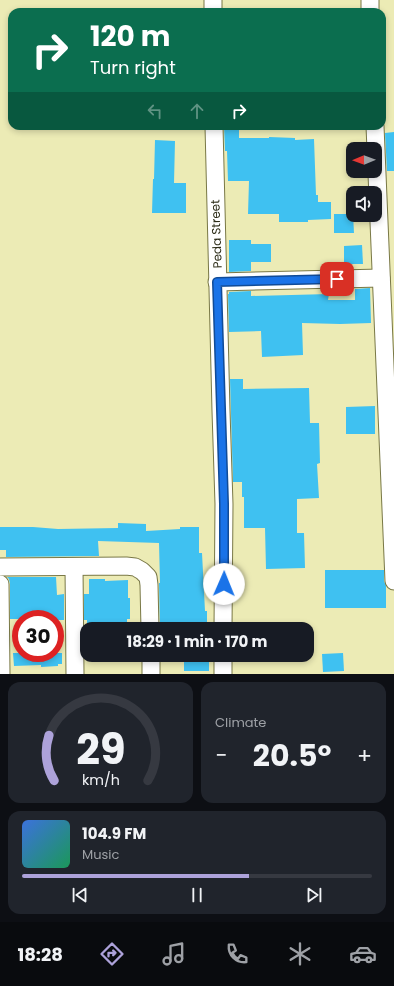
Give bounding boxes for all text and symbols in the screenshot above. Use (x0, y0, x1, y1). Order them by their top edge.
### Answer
text: 120 m (90, 17, 170, 56)
icon: right (24, 24, 76, 76)
text: Turn right (90, 55, 176, 80)
icon: left (144, 100, 166, 122)
icon: ahead (186, 100, 208, 122)
icon: right (228, 100, 250, 122)
north arrow (346, 142, 382, 178)
map controls (346, 142, 382, 222)
button: sound (346, 186, 382, 222)
street label: Peda Street (206, 199, 226, 269)
pin (320, 262, 354, 296)
icon: arrive (326, 268, 348, 290)
position arrow (203, 563, 245, 605)
speed limit sign: 30 (12, 610, 64, 662)
text: 18:29 · 1 min · 170 m (127, 631, 267, 652)
text: Climate (215, 713, 266, 732)
text: 29 (76, 719, 125, 778)
text: 20.5° (253, 734, 331, 777)
text: − (215, 740, 227, 771)
text: + (357, 740, 372, 771)
text: km/h (81, 769, 120, 789)
text: 104.9 FM (82, 823, 146, 844)
text: Music (82, 845, 119, 864)
icon: previous (69, 884, 91, 906)
icon: pause (186, 884, 208, 906)
icon: next (303, 884, 325, 906)
icon: directions (98, 940, 126, 968)
icon: music (160, 940, 188, 968)
icon: phone (223, 940, 251, 968)
icon: climate (286, 940, 314, 968)
icon: car (349, 940, 377, 968)
text: 18:28 (17, 942, 63, 967)

